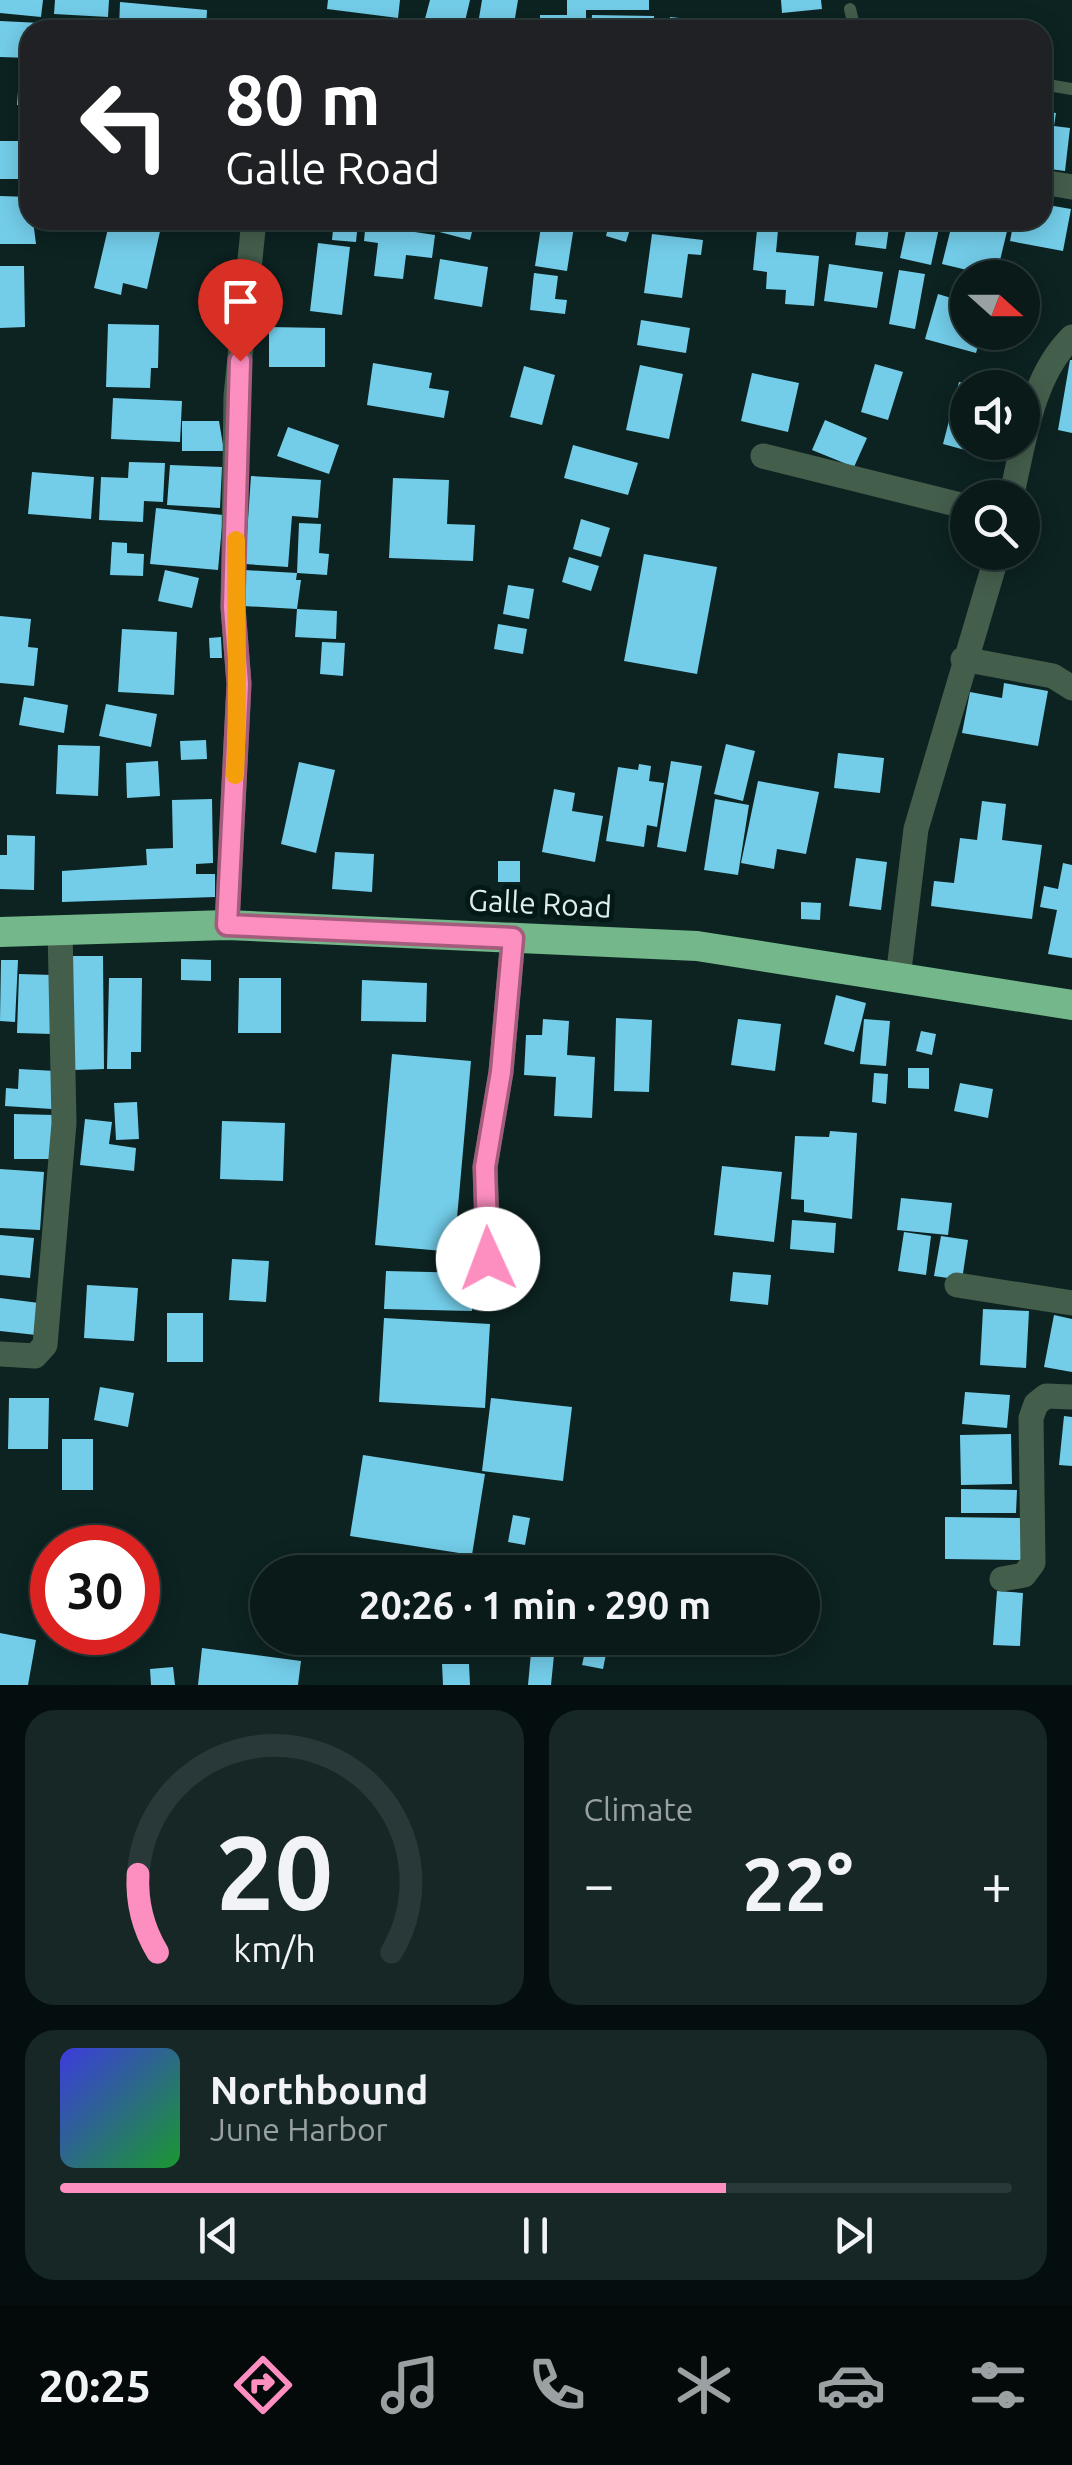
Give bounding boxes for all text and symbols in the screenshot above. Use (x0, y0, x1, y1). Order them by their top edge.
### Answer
icon: left (60, 60, 190, 190)
text: 80 m (225, 60, 381, 138)
text: Galle Road (225, 142, 440, 193)
pin (198, 259, 283, 362)
north arrow (950, 260, 1040, 350)
map controls (950, 260, 1040, 570)
icon: arrive (213, 274, 268, 329)
button: sound (950, 370, 1040, 460)
button: search (950, 480, 1040, 570)
street label: Galle Road (467, 882, 613, 924)
position arrow (436, 1207, 540, 1311)
speed limit sign: 30 (30, 1525, 160, 1655)
text: 20:26 · 1 min · 290 m (359, 1584, 711, 1626)
text: Climate (584, 1791, 694, 1827)
text: 20 (216, 1813, 333, 1930)
text: 22° (742, 1841, 853, 1925)
text: − (584, 1853, 615, 1914)
text: + (981, 1853, 1012, 1914)
text: km/h (233, 1929, 316, 1969)
text: Northbound (210, 2069, 428, 2111)
text: June Harbor (210, 2111, 388, 2147)
icon: previous (191, 2208, 246, 2263)
icon: pause (508, 2208, 563, 2263)
icon: next (826, 2208, 881, 2263)
icon: directions (228, 2350, 298, 2420)
icon: music (375, 2350, 445, 2420)
icon: phone (522, 2350, 592, 2420)
icon: climate (669, 2350, 739, 2420)
icon: car (816, 2350, 886, 2420)
icon: filters (963, 2350, 1033, 2420)
text: 20:25 (39, 2360, 151, 2411)

